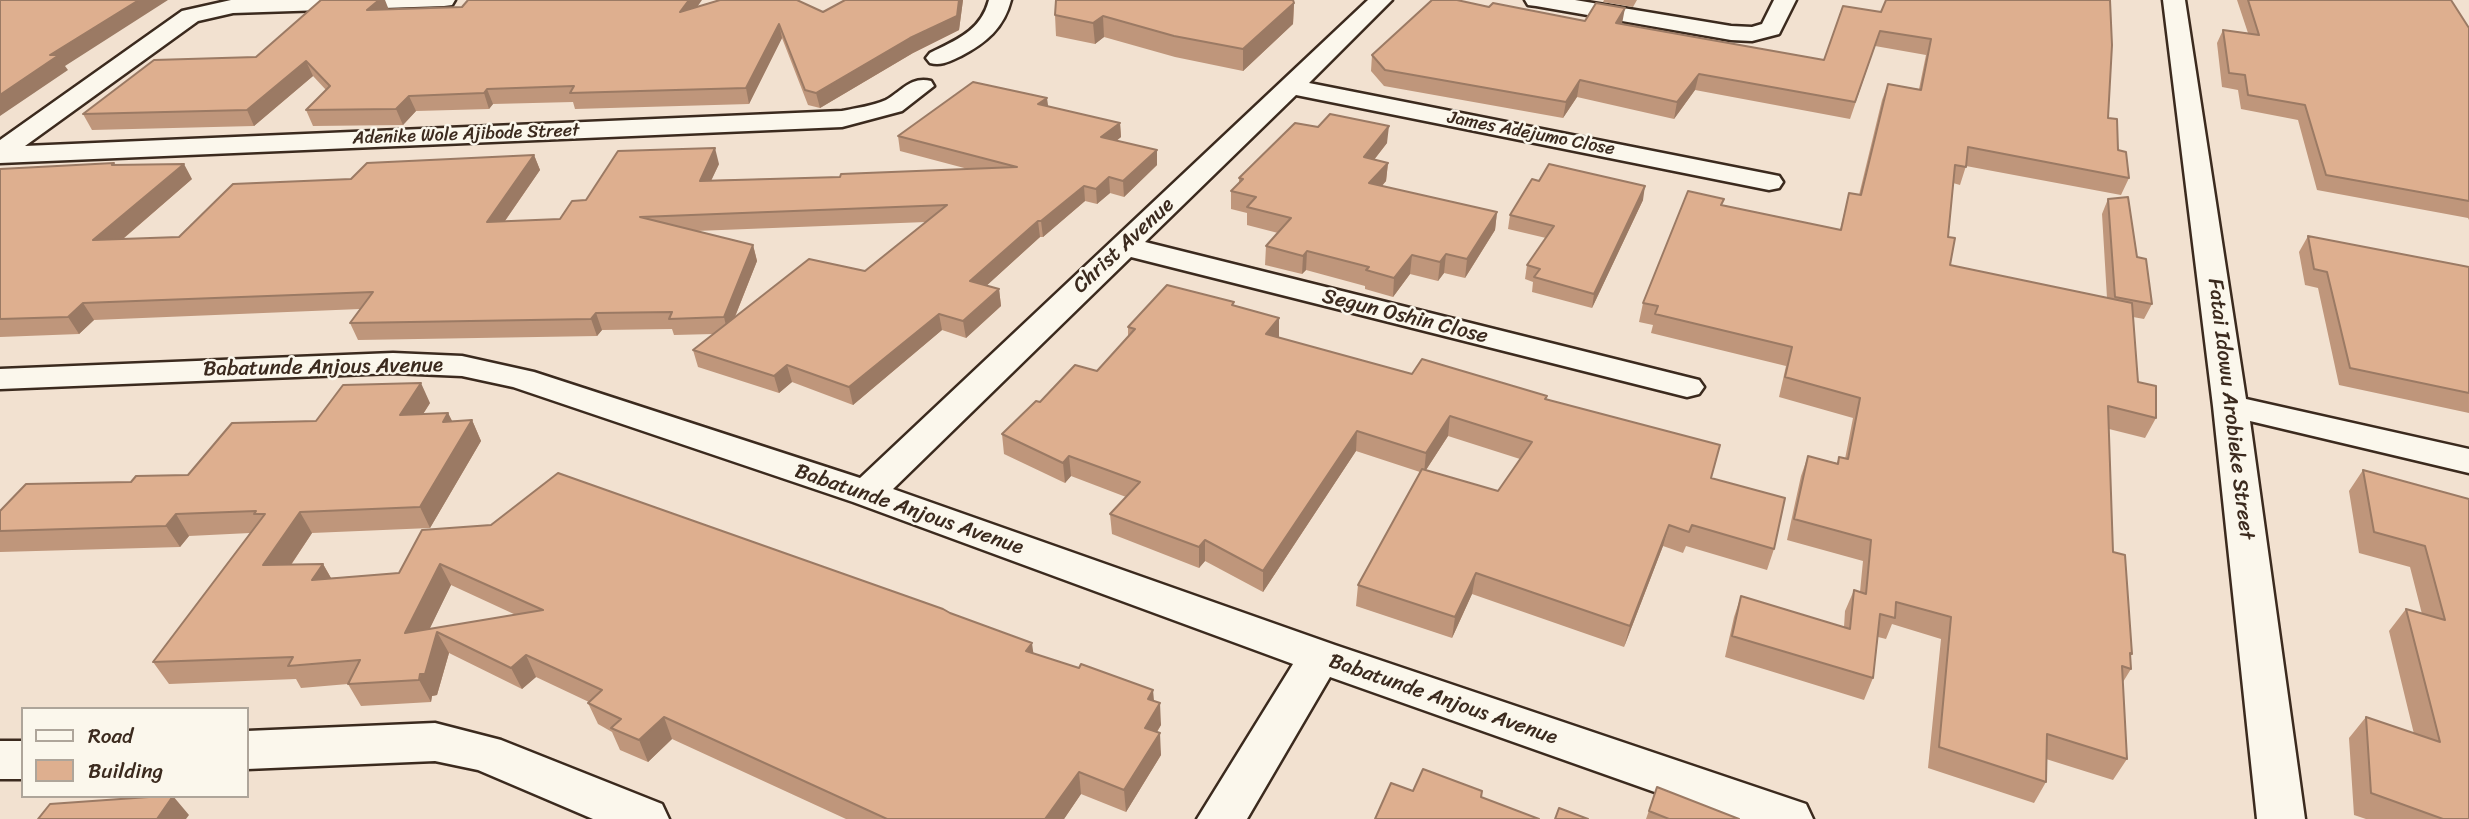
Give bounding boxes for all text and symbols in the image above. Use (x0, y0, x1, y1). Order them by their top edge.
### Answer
street label: James Adejumo Close (1445, 107, 1617, 161)
street label: Adenike Wole Ajibode Street (352, 120, 580, 150)
street label: Christ Avenue (1068, 193, 1180, 299)
street label: Fatai Idowu Arobieke Street (2201, 277, 2259, 541)
street label: Segun Oshin Close (1320, 284, 1490, 350)
street label: Babatunde Anjous Avenue (203, 353, 443, 383)
street label: Babatunde Anjous Avenue (791, 459, 1027, 561)
street label: Babatunde Anjous Avenue (1325, 649, 1561, 751)
legend (21, 707, 248, 798)
text: Road (88, 717, 133, 755)
text: Building (88, 752, 163, 790)

